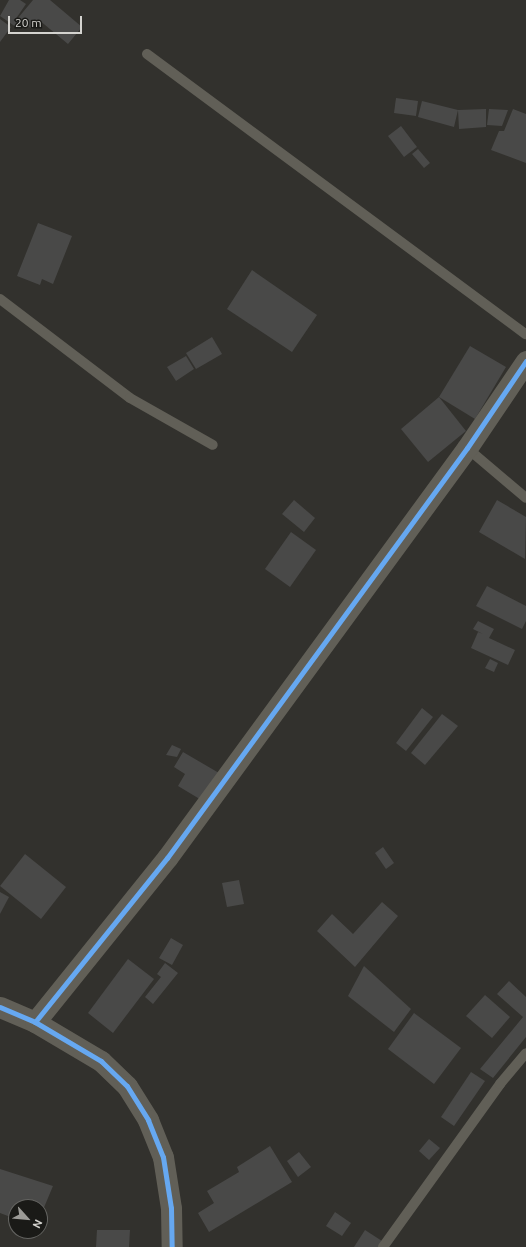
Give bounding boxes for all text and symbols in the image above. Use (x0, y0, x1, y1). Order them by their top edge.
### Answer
scale bar (10, 8, 84, 34)
text: 20 m (15, 16, 42, 29)
north arrow (8, 1199, 48, 1239)
text: N (31, 1218, 45, 1230)

